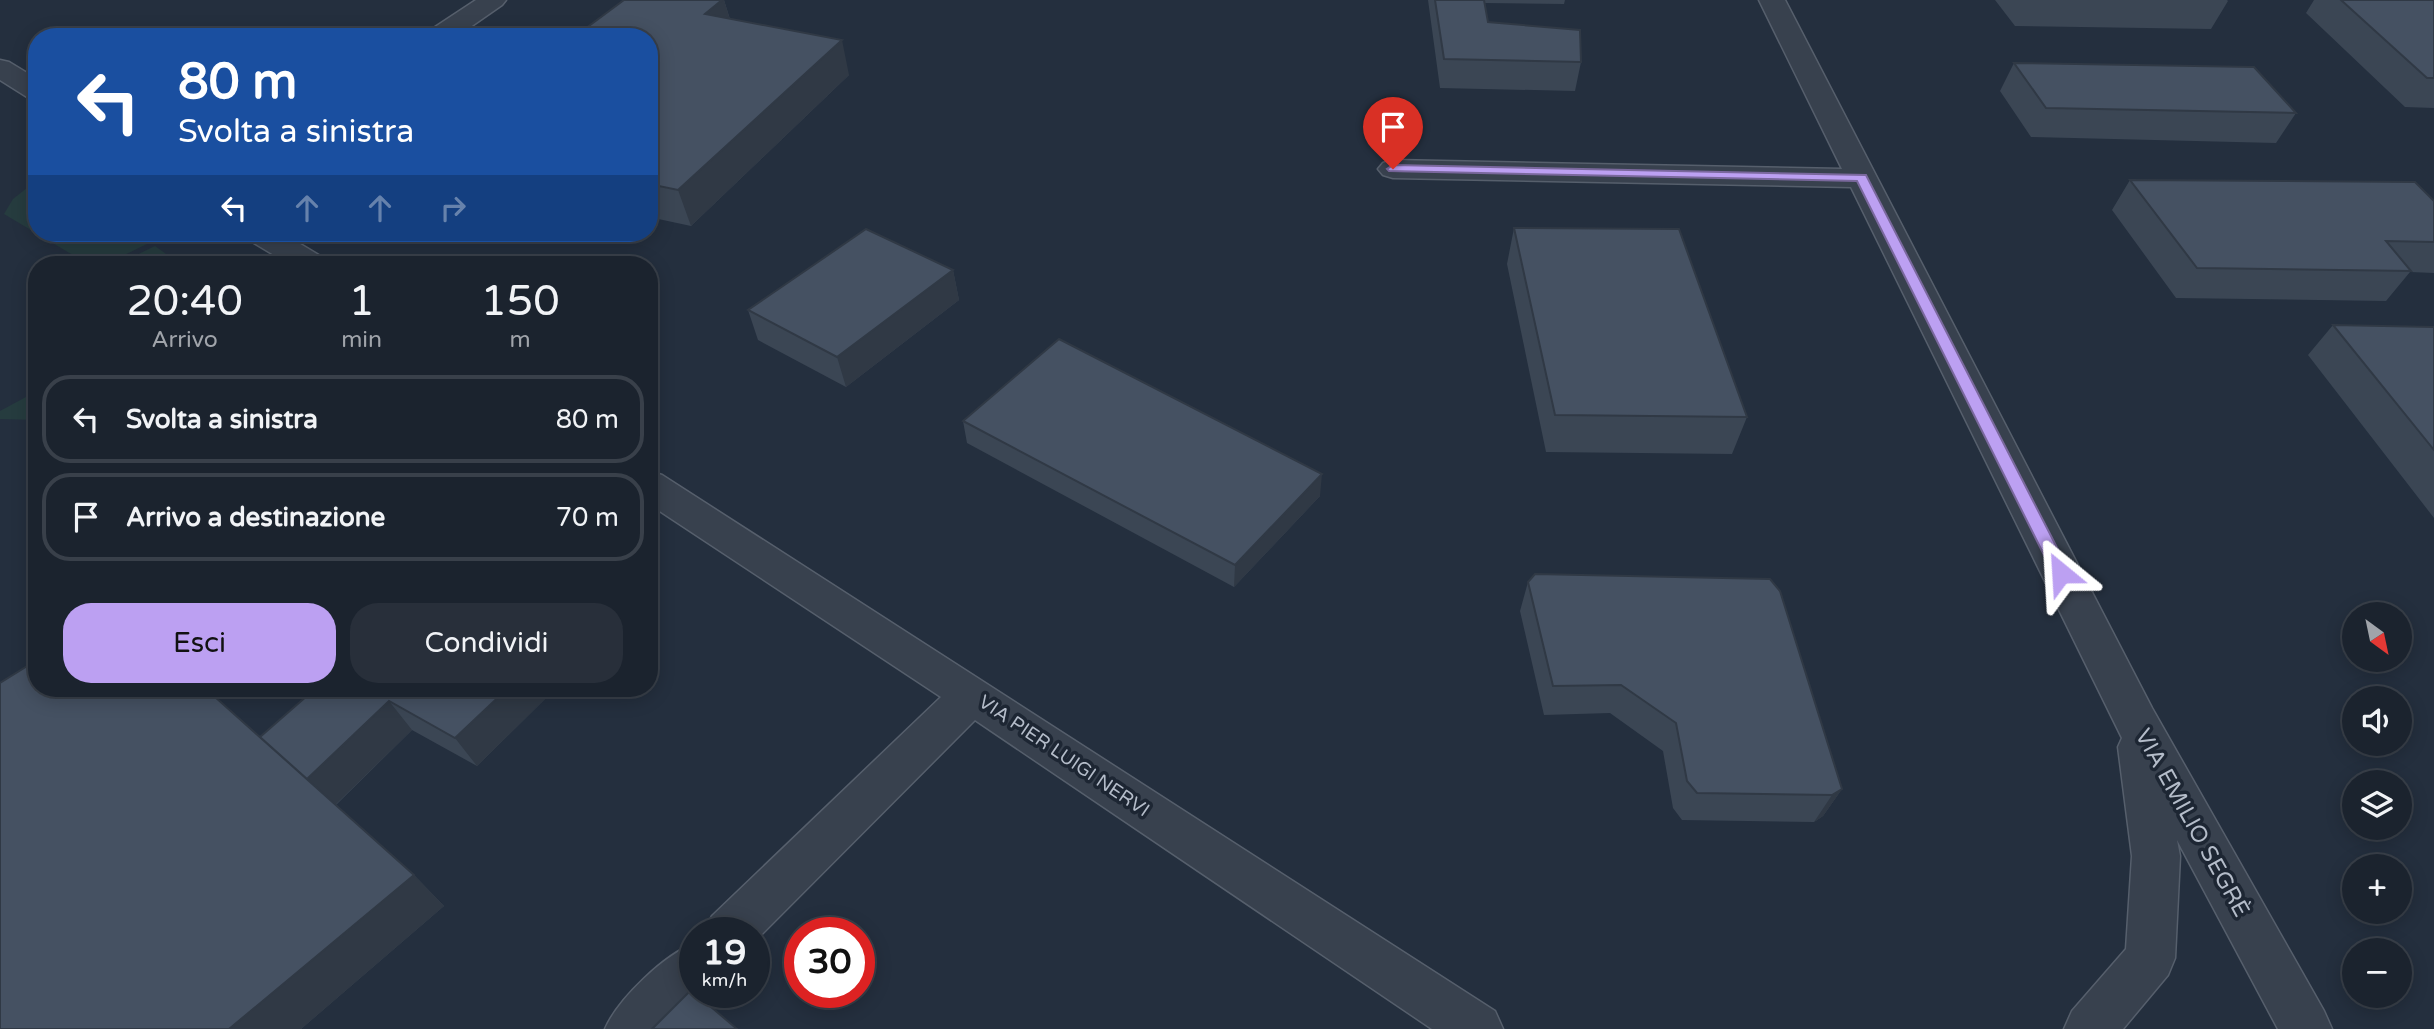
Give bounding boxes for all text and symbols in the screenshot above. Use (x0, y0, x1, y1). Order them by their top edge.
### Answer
text: 80 m (178, 53, 297, 112)
icon: left (63, 56, 154, 147)
pin (1363, 97, 1423, 169)
icon: arrive (1374, 108, 1412, 146)
text: Svolta a sinistra (178, 113, 414, 151)
icon: left (215, 189, 253, 227)
icon: ahead (288, 189, 326, 227)
icon: ahead (361, 189, 399, 227)
icon: right (434, 189, 472, 227)
text: 20:40 (126, 276, 243, 327)
text: 1 (348, 276, 375, 327)
text: 150 (480, 276, 560, 327)
text: Arrivo (151, 326, 218, 354)
text: min (341, 326, 382, 354)
text: m (509, 326, 531, 354)
icon: left (67, 400, 105, 438)
text: Svolta a sinistra (126, 404, 318, 435)
text: 80 m (556, 404, 619, 435)
icon: arrive (67, 498, 105, 536)
text: Arrivo a destinazione (126, 502, 385, 533)
text: 70 m (556, 502, 619, 533)
position arrow (2024, 536, 2098, 610)
north arrow (2342, 602, 2412, 672)
map controls (2342, 602, 2412, 1008)
button: Esci (63, 603, 336, 683)
button: Condividi (350, 603, 623, 683)
button: sound (2342, 686, 2412, 756)
street label: VIA PIER LUIGI NERVI (974, 691, 1154, 821)
street label: VIA EMILIO SEGRÈ (2129, 724, 2255, 922)
button: layers (2342, 770, 2412, 840)
button: + (2342, 854, 2412, 924)
speed limit sign: 30 (784, 917, 875, 1008)
text: 19 (703, 932, 746, 974)
button: − (2342, 938, 2412, 1008)
text: km/h (702, 969, 747, 991)

